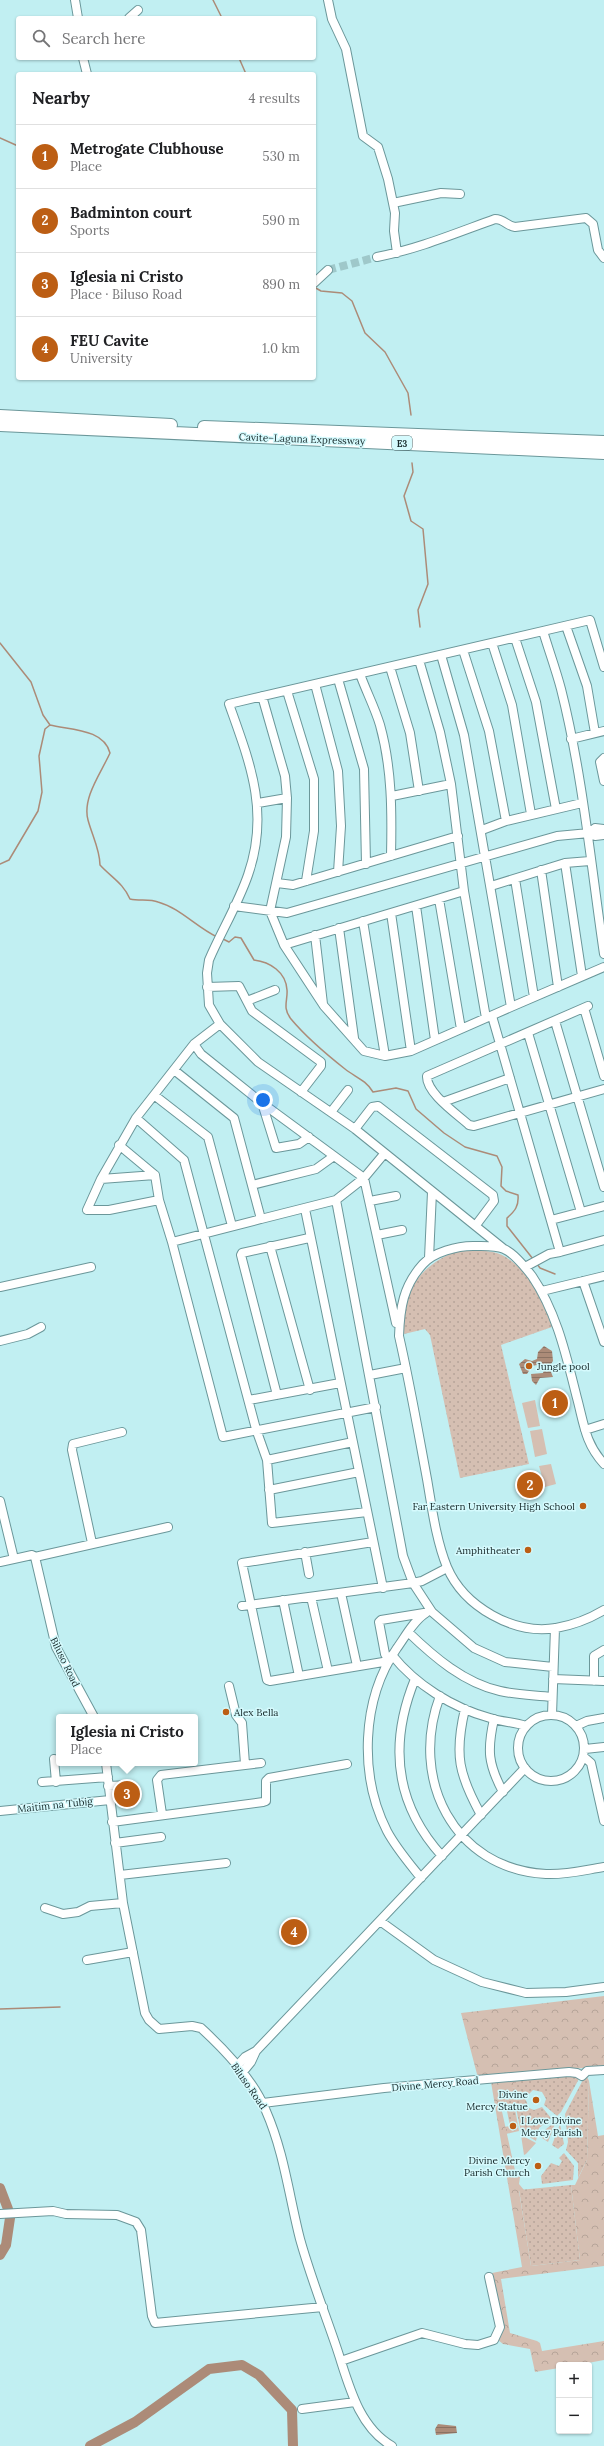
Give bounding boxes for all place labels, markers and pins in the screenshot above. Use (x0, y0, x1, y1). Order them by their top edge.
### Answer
place label: Jungle pool (536, 1360, 590, 1373)
marker: Jungle pool (524, 1361, 534, 1371)
pin: 1 (542, 1388, 568, 1418)
pin: 2 (517, 1470, 543, 1500)
place label: Far Eastern University High School (413, 1500, 575, 1513)
marker: Far Eastern University High School (578, 1501, 588, 1511)
place label: Amphitheater (455, 1544, 521, 1557)
marker: Amphitheater (523, 1545, 533, 1555)
place label: Alex Bella (233, 1706, 279, 1719)
marker: Alex Bella (221, 1707, 231, 1717)
pin: 3 (114, 1779, 140, 1809)
pin: 4 (281, 1917, 307, 1947)
place label: Divine Mercy Statue (466, 2088, 529, 2113)
marker: Divine Mercy Statue (531, 2095, 541, 2105)
place label: I Love Divine Mercy Parish (521, 2114, 582, 2139)
marker: I Love Divine Mercy Parish (508, 2121, 518, 2131)
place label: Divine Mercy Parish Church (464, 2154, 531, 2179)
marker: Divine Mercy Parish Church (533, 2161, 543, 2171)

